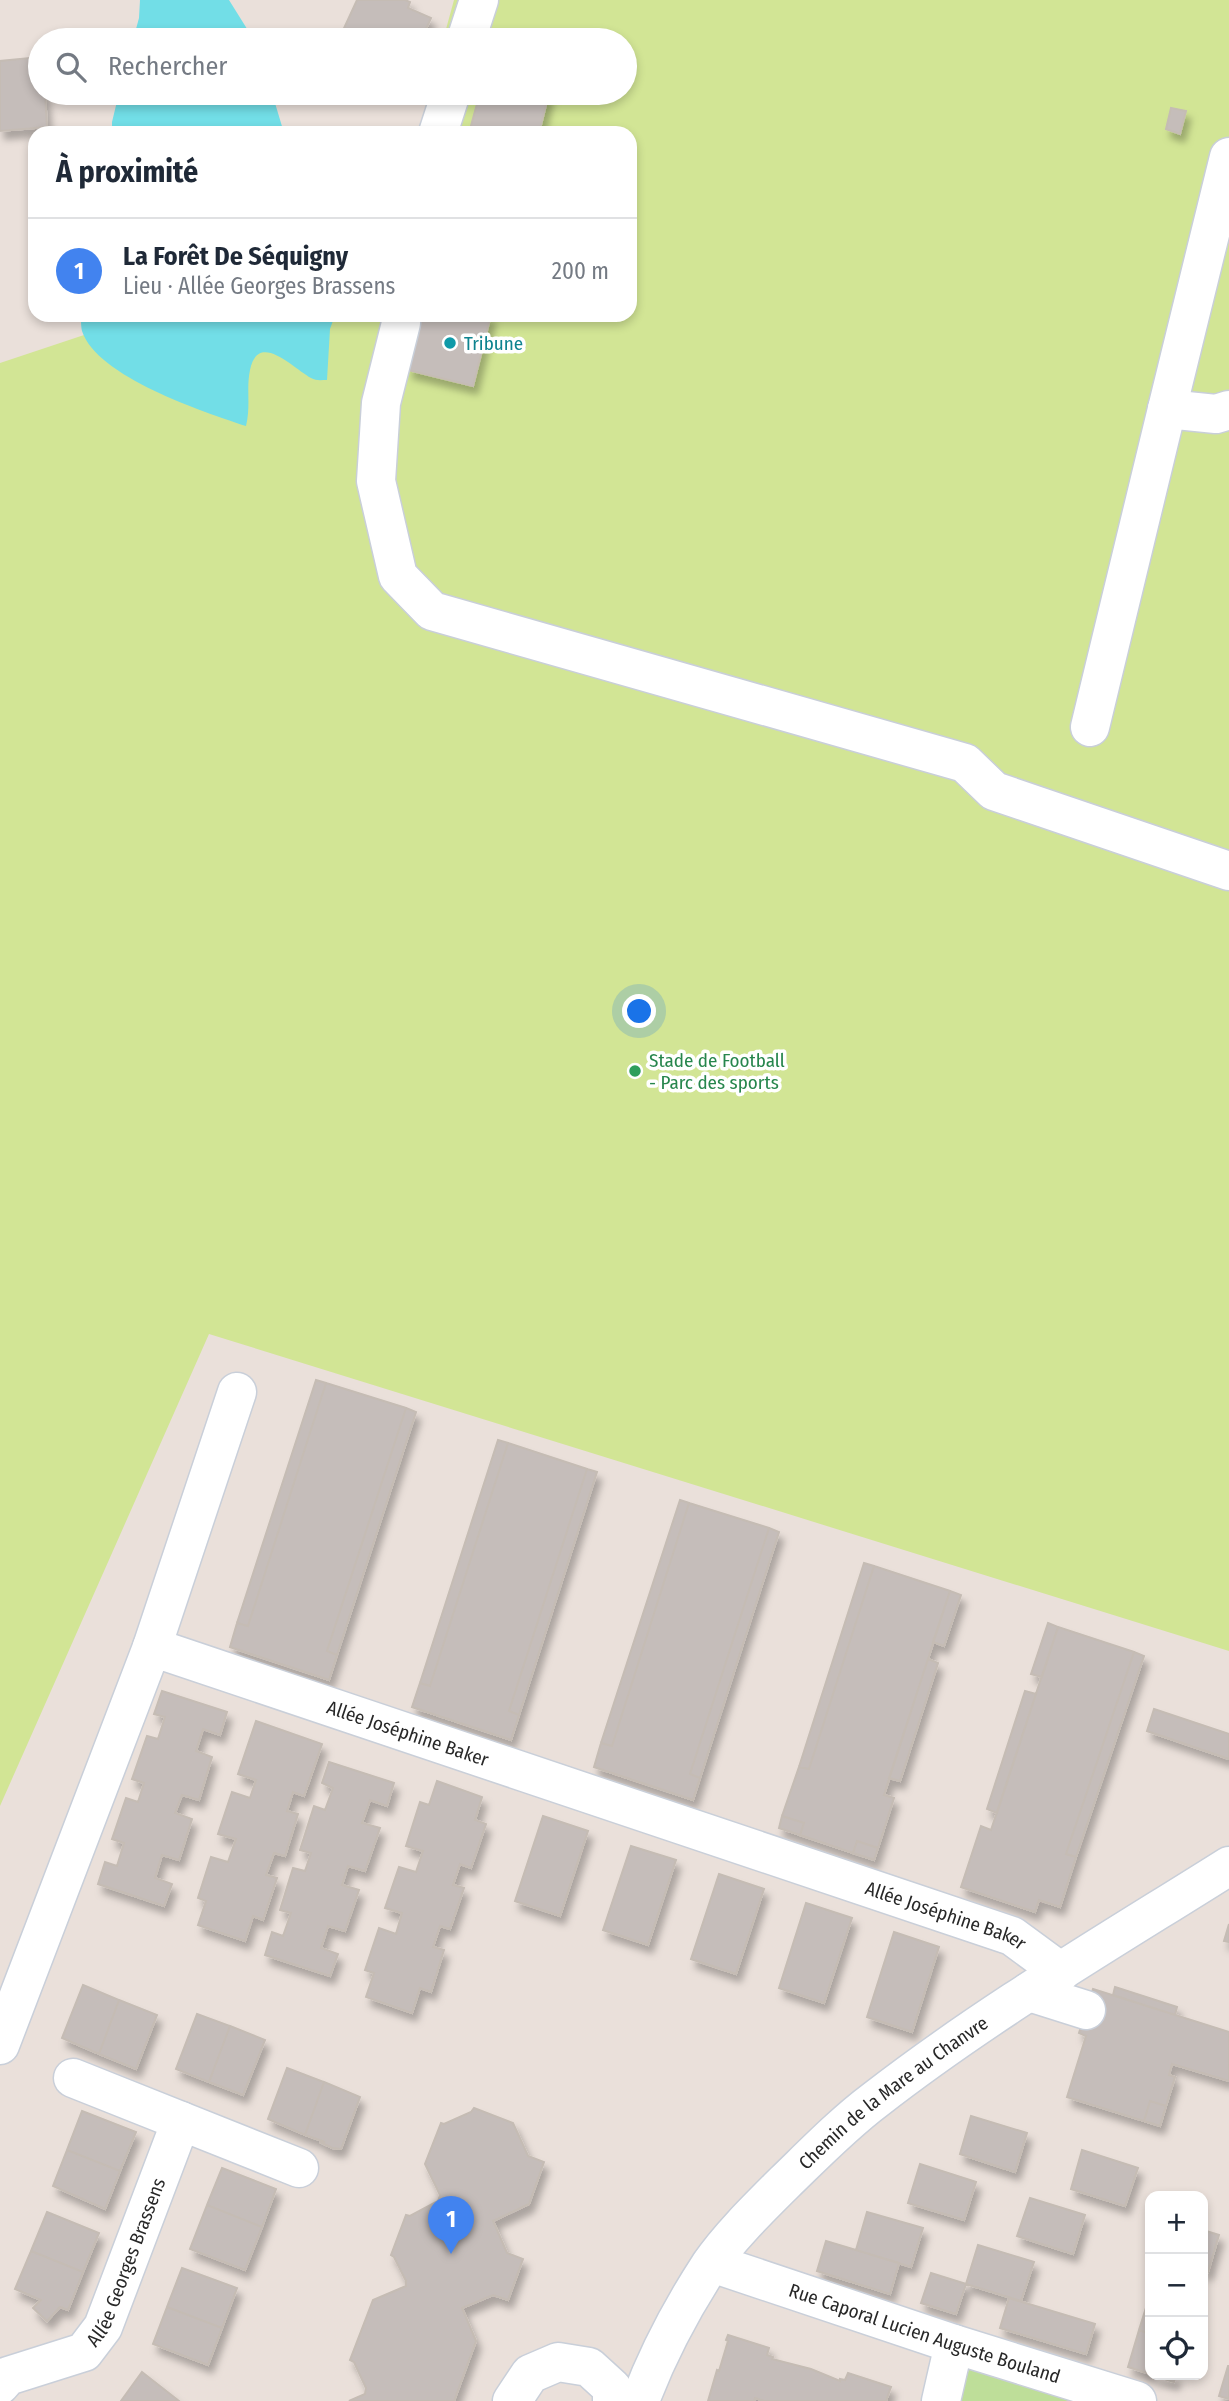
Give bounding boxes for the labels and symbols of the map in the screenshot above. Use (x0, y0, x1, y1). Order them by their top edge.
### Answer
place label: Tribune (464, 332, 523, 355)
marker: Tribune (442, 335, 458, 351)
your location (622, 994, 656, 1028)
place label: Stade de Football - Parc des sports (649, 1049, 785, 1094)
marker: Stade de Football - Parc des sports (627, 1063, 643, 1079)
street label: Allée Joséphine Baker (324, 1696, 492, 1771)
street label: Allée Joséphine Baker (862, 1877, 1031, 1955)
street label: Chemin de la Mare au Chanvre (794, 2011, 992, 2174)
street label: Allée Georges Brassens (82, 2175, 170, 2351)
pin: 1 (428, 2196, 474, 2254)
street label: Rue Caporal Lucien Auguste Bouland (786, 2279, 1063, 2388)

